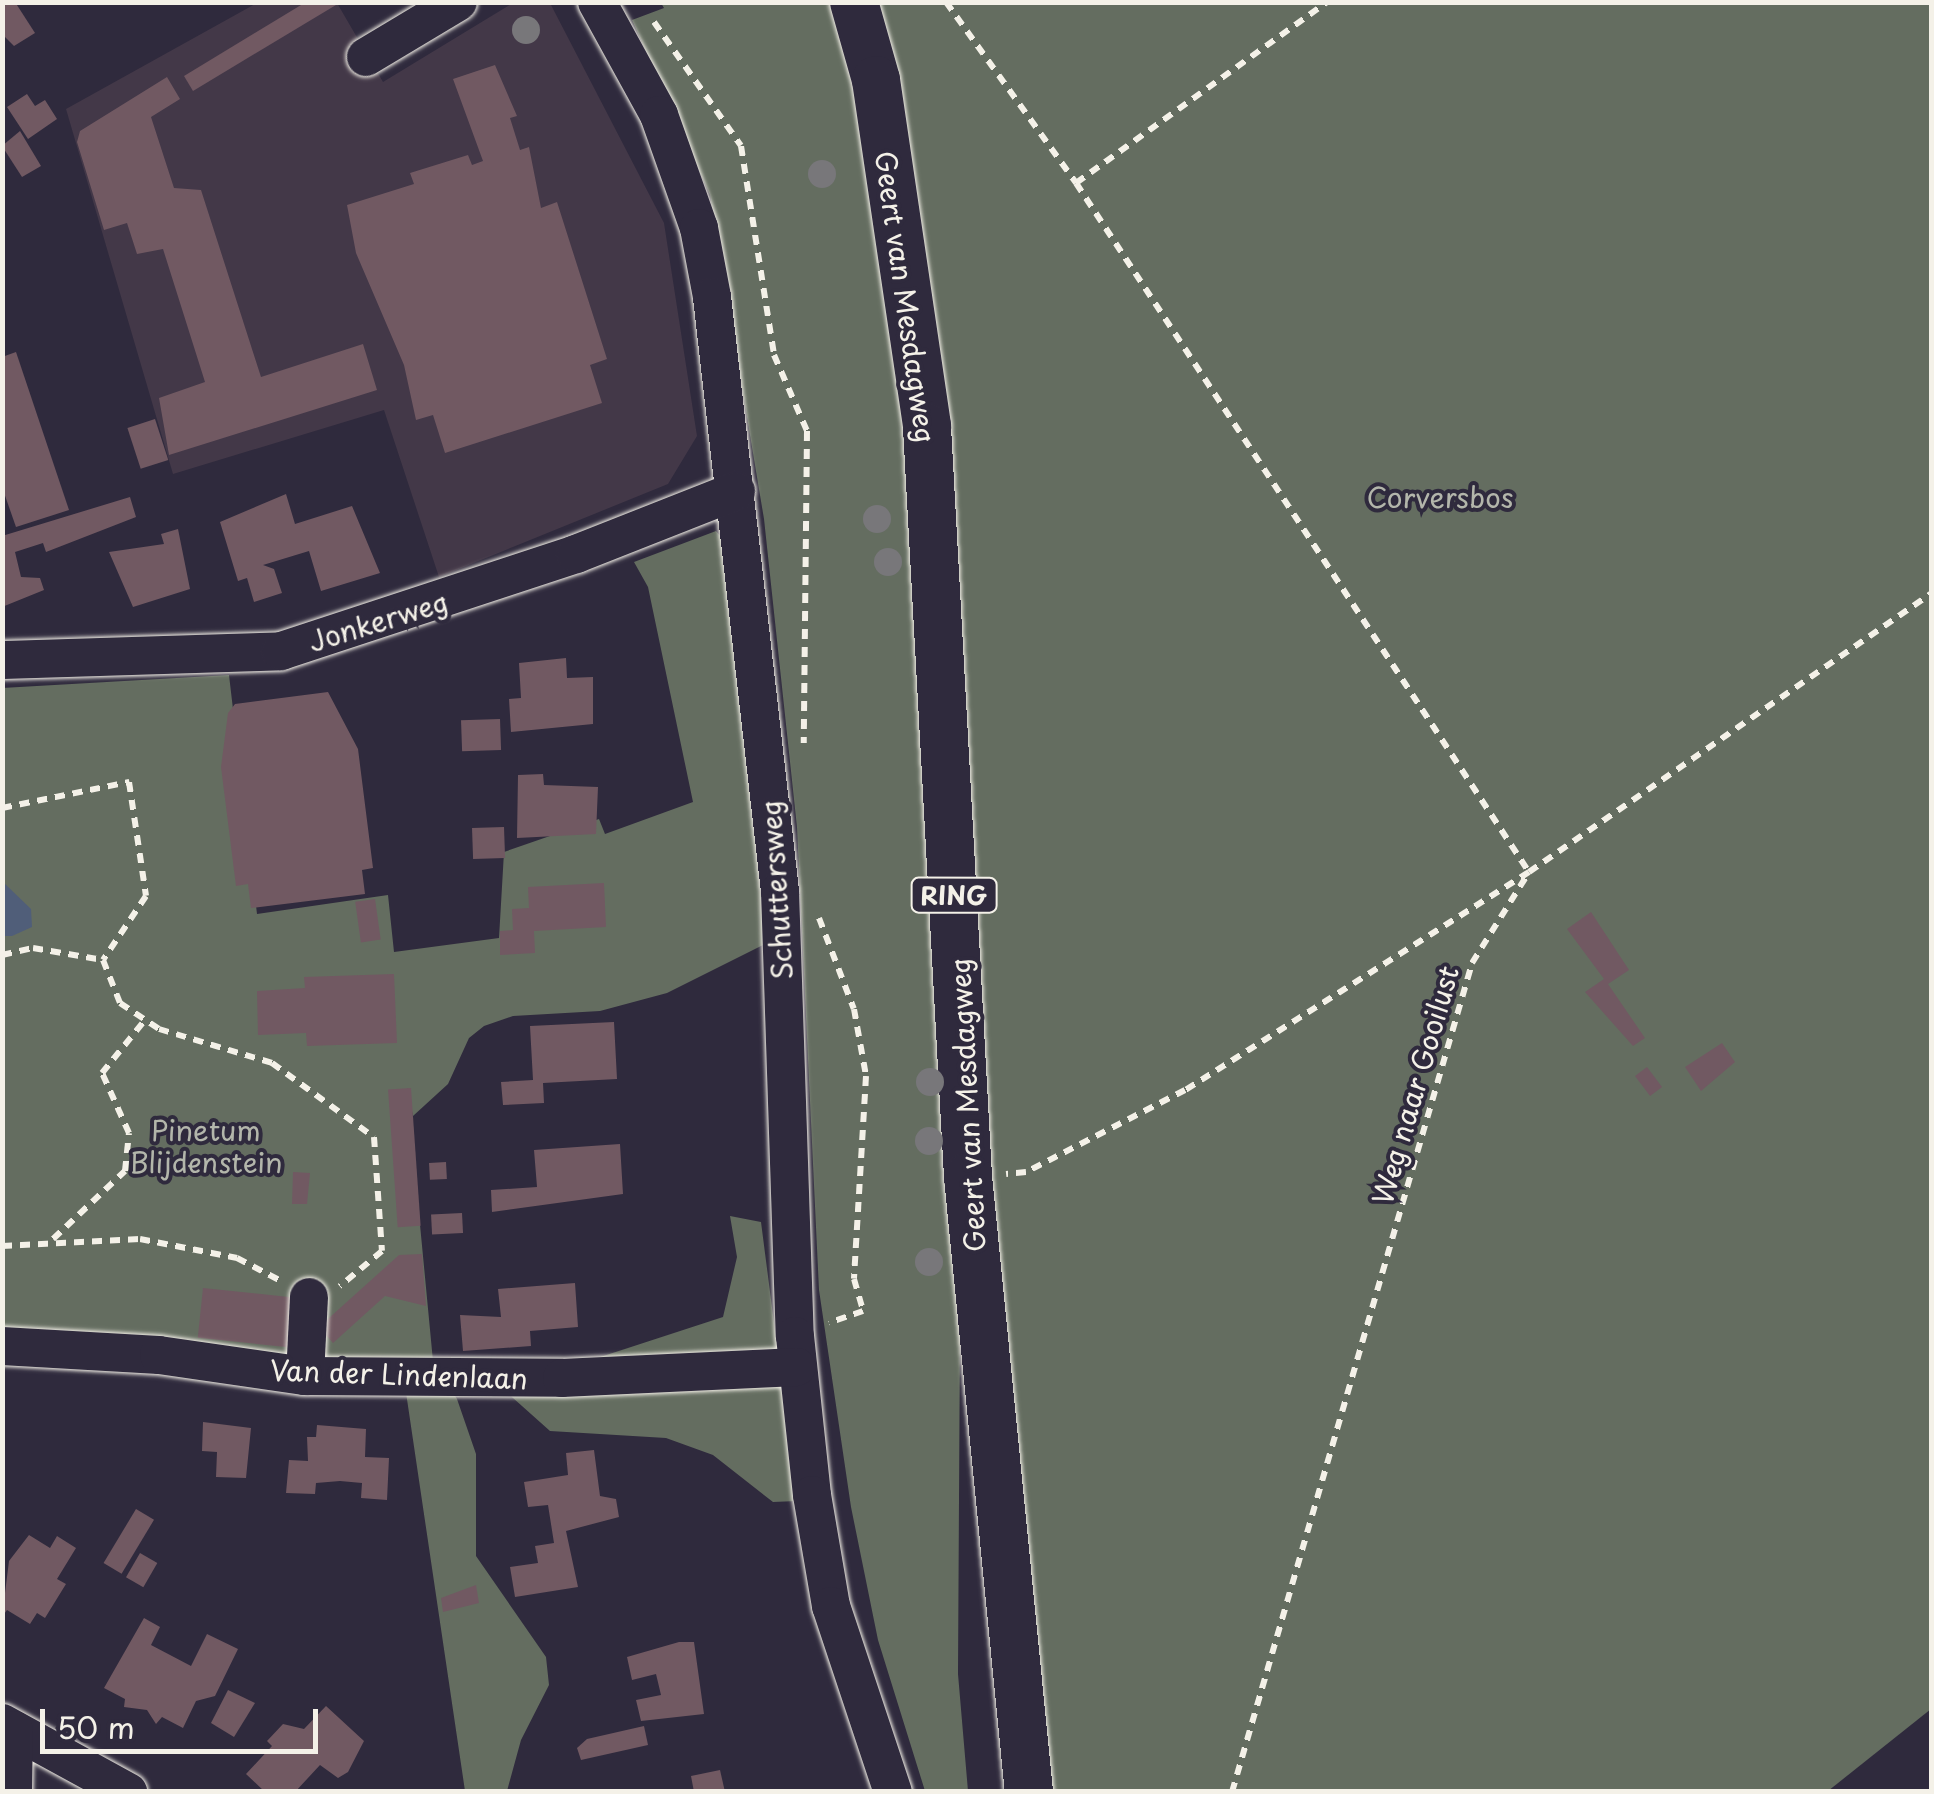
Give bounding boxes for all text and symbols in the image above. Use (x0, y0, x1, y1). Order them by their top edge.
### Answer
street label: Geert van Mesdagweg (869, 148, 943, 446)
park label: Corversbos (1367, 480, 1513, 514)
street label: Jonkerweg (304, 584, 452, 658)
street label: Schuttersweg (753, 799, 799, 981)
road number: RING (909, 875, 999, 915)
street label: Geert van Mesdagweg (942, 956, 992, 1254)
street label: Weg naar Gooilust (1364, 960, 1466, 1210)
park label: Pinetum Blijdenstein (129, 1113, 283, 1179)
street label: Van der Lindenlaan (269, 1353, 529, 1395)
scale bar (45, 1689, 322, 1751)
text: 50 m (57, 1704, 135, 1749)

